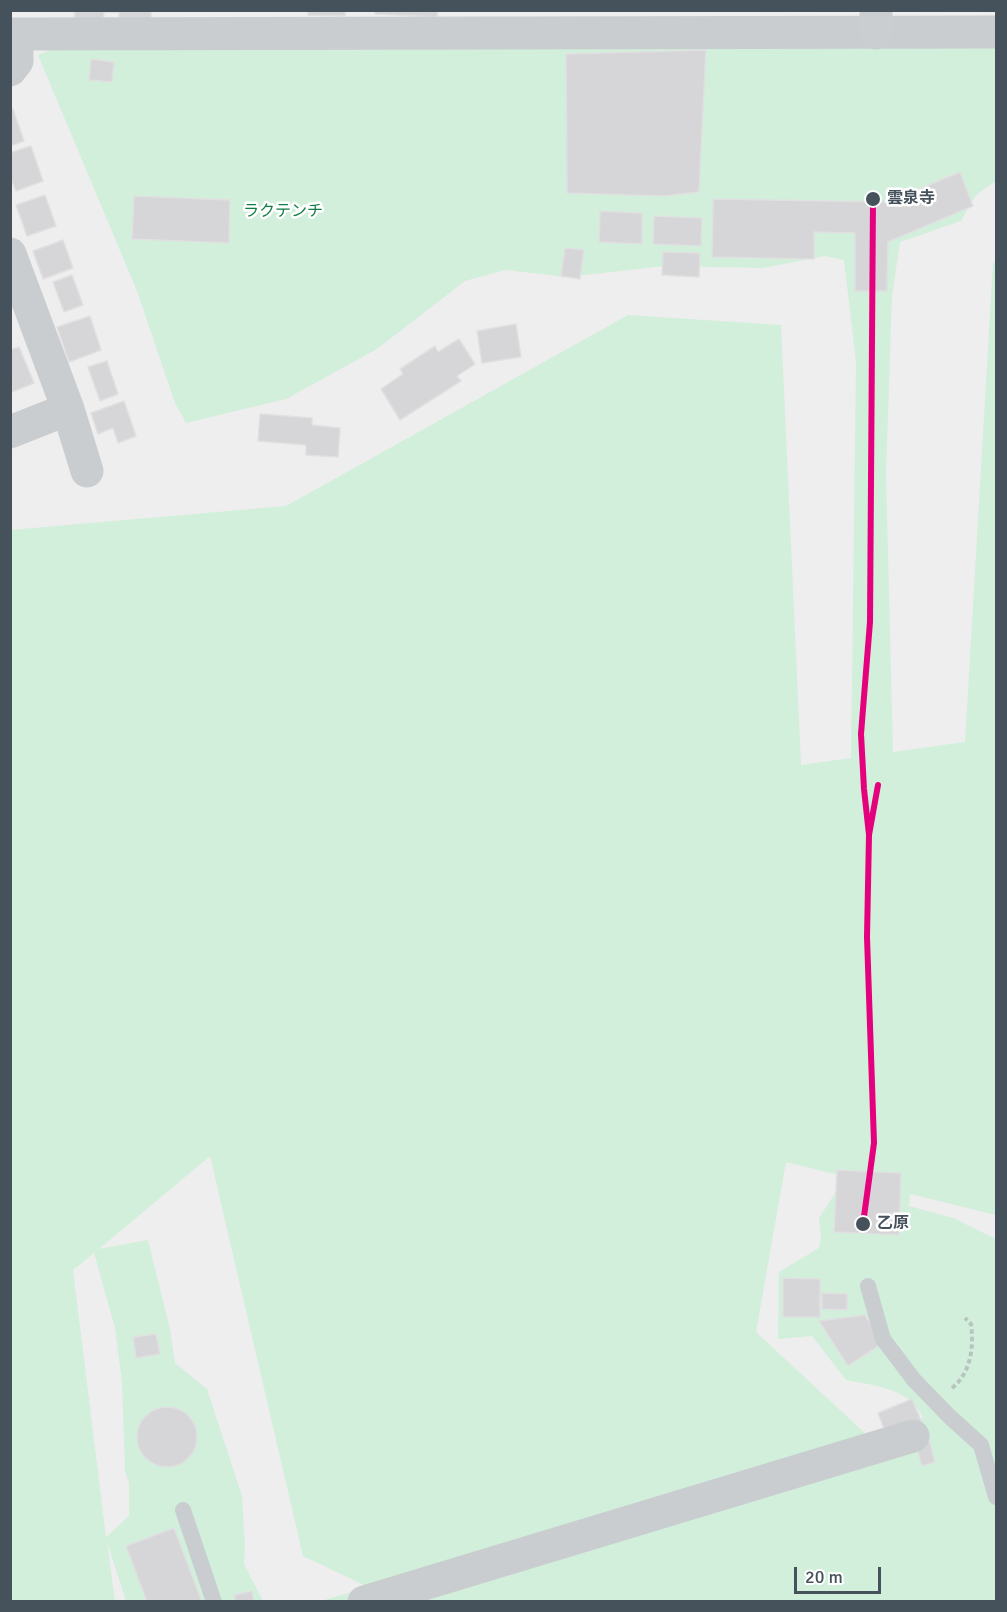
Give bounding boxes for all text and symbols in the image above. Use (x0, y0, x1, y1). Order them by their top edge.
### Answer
place label: 雲泉寺 (887, 189, 935, 209)
marker: 雲泉寺 (864, 190, 882, 208)
park label: ラクテンチ (243, 202, 323, 222)
place label: 乙原 (877, 1214, 909, 1234)
marker: 乙原 (854, 1215, 872, 1233)
scale bar (797, 1555, 884, 1593)
text: 20 m (805, 1566, 843, 1588)

